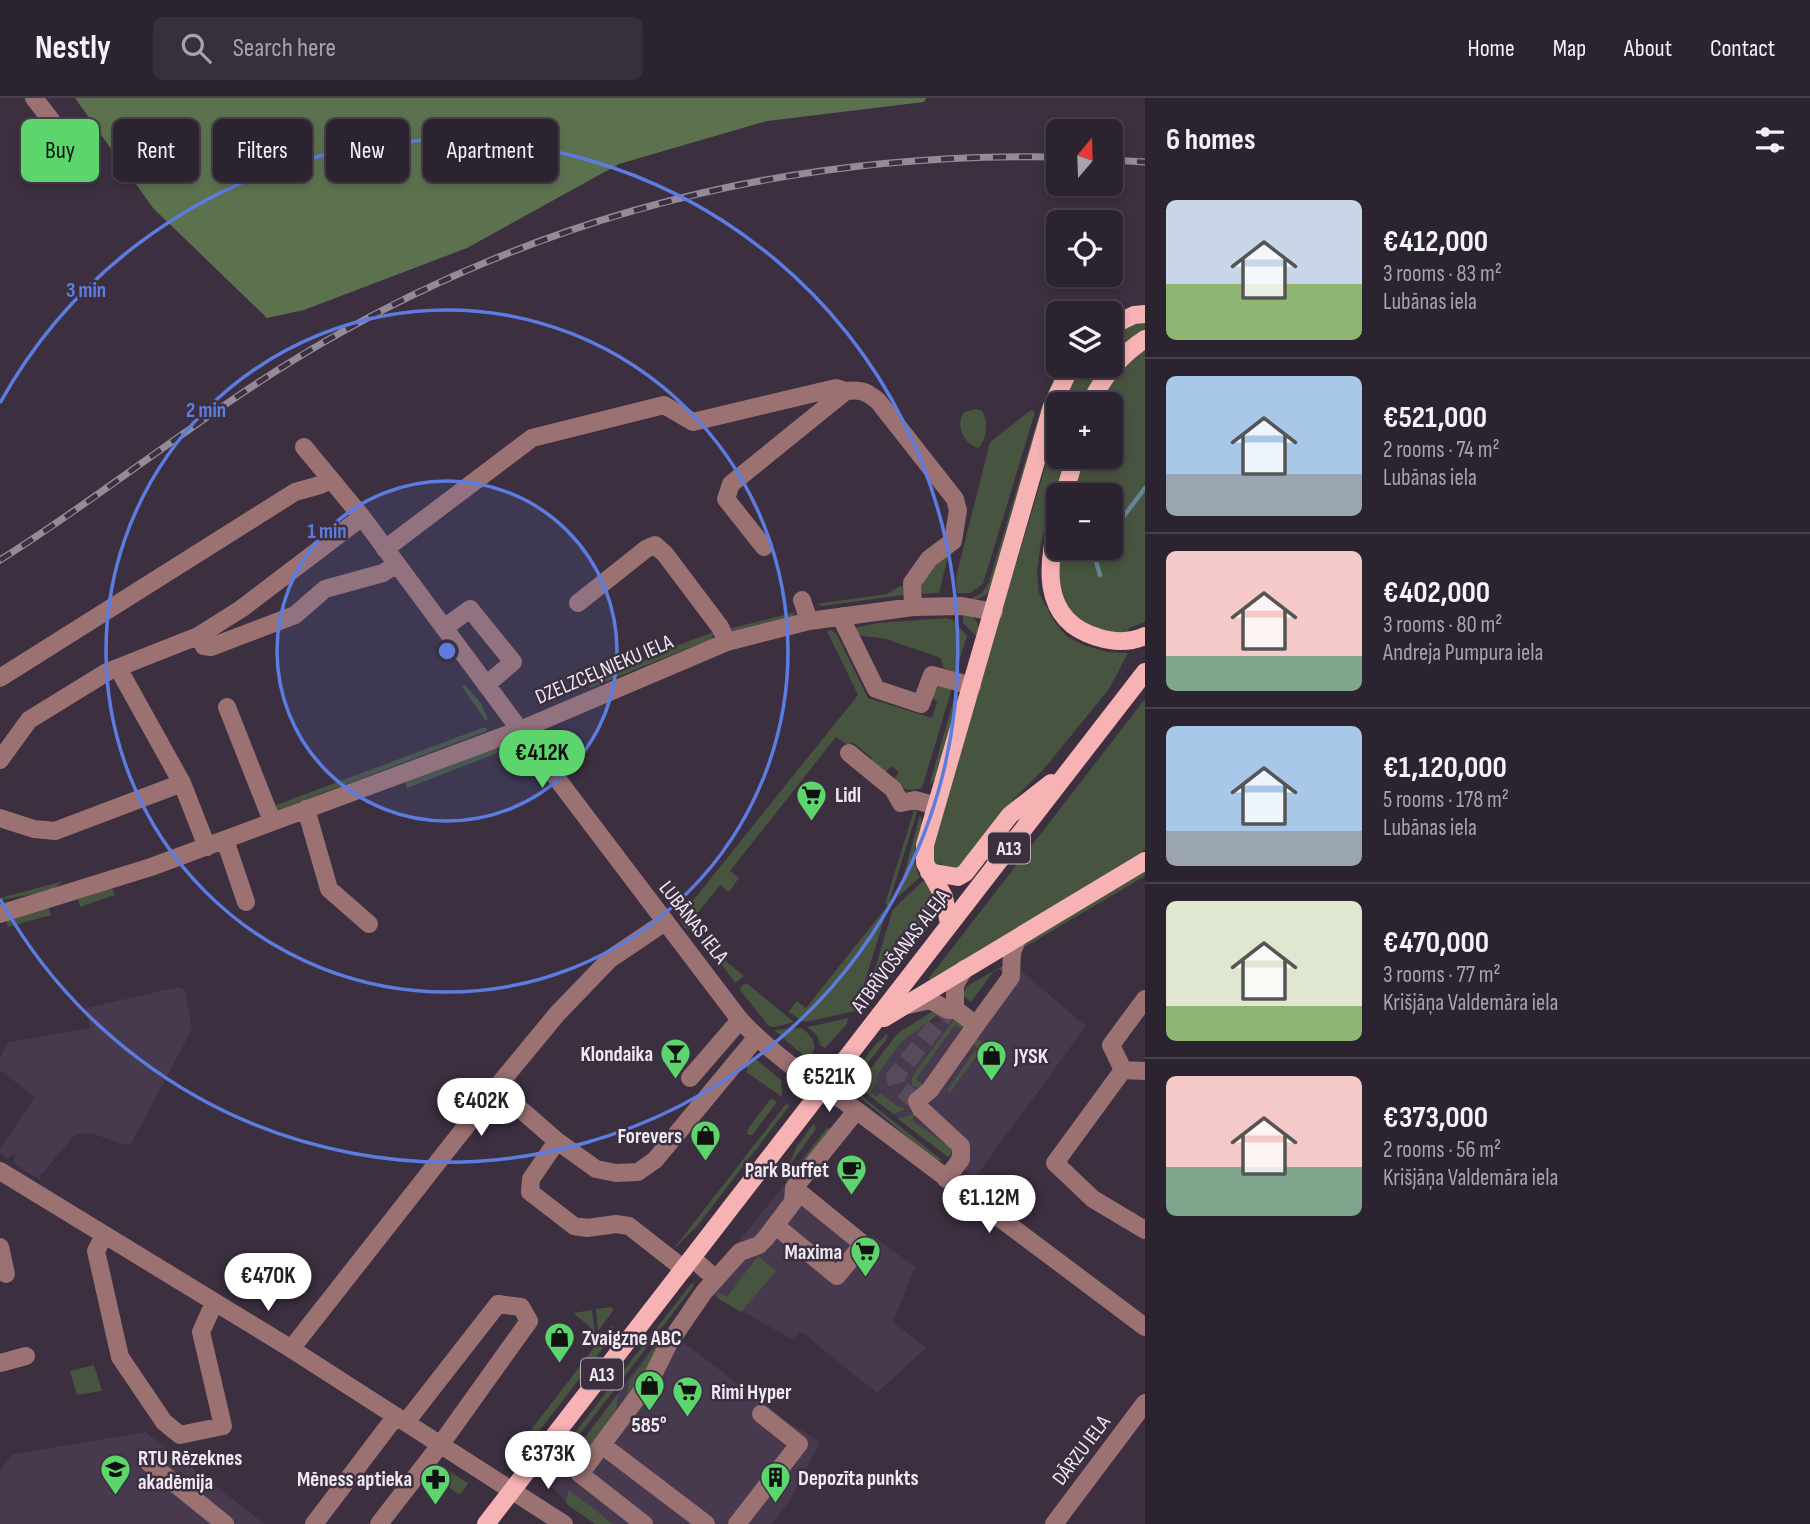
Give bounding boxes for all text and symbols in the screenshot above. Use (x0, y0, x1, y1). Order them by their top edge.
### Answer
search box (153, 17, 643, 80)
text: Nestly (35, 28, 111, 68)
icon: search (177, 29, 215, 67)
text: Search here (233, 33, 336, 64)
text: Home (1467, 34, 1515, 63)
text: Map (1553, 34, 1586, 63)
text: About (1624, 34, 1672, 63)
text: Contact (1710, 34, 1775, 63)
chip: Buy (21, 119, 99, 182)
chip: Rent (113, 119, 199, 182)
chip: Filters (213, 119, 312, 182)
chip: New (326, 119, 409, 182)
chip: Apartment (423, 119, 558, 182)
north arrow (1046, 119, 1124, 196)
map controls (1046, 119, 1123, 560)
icon: filters (1751, 121, 1789, 159)
text: 6 homes (1166, 122, 1255, 158)
button: locate (1046, 210, 1123, 287)
text: €412,000 (1383, 224, 1488, 260)
icon: home (1222, 228, 1306, 312)
text: 3 rooms · 83 m² (1383, 260, 1502, 288)
text: 3 min (66, 278, 106, 303)
text: Lubānas iela (1383, 288, 1477, 316)
button: layers (1046, 301, 1123, 378)
button: + (1046, 392, 1123, 469)
text: 2 min (186, 398, 226, 423)
text: €521,000 (1383, 400, 1487, 436)
icon: home (1222, 404, 1306, 488)
text: 2 rooms · 74 m² (1383, 436, 1500, 464)
text: Lubānas iela (1383, 464, 1477, 492)
button: − (1046, 483, 1123, 560)
text: 1 min (307, 519, 347, 544)
text: €402,000 (1383, 575, 1490, 611)
icon: home (1222, 579, 1306, 663)
text: 3 rooms · 80 m² (1383, 611, 1502, 639)
street label: DZELZCEĻNIEKU IELA (532, 629, 678, 710)
centre of rings (435, 639, 459, 663)
text: Andreja Pumpura iela (1383, 639, 1543, 667)
pin: €412K (493, 730, 591, 790)
text: €412K (515, 739, 569, 767)
text: €1,120,000 (1383, 750, 1507, 786)
icon: home (1222, 754, 1306, 838)
supermarket icon: Lidl (795, 778, 829, 822)
place label: Lidl (835, 783, 861, 808)
text: 5 rooms · 178 m² (1383, 786, 1509, 814)
text: Lubānas iela (1383, 814, 1477, 842)
road number: A13 (988, 832, 1030, 863)
street label: LUBĀNAS IELA (654, 876, 734, 969)
street label: ATBRĪVOŠANAS ALEJA (845, 884, 956, 1019)
text: €470,000 (1383, 925, 1489, 961)
icon: home (1222, 929, 1306, 1013)
text: 3 rooms · 77 m² (1383, 961, 1501, 989)
text: Krišjāņa Valdemāra iela (1383, 989, 1558, 1017)
bar icon: Klondaika (659, 1037, 693, 1081)
shop icon: JYSK (974, 1039, 1008, 1083)
place label: Klondaika (581, 1042, 653, 1067)
place label: JYSK (1013, 1044, 1049, 1069)
pin: €521K (780, 1054, 878, 1114)
text: €521K (803, 1063, 855, 1091)
pin: €402K (432, 1079, 530, 1138)
text: €402K (453, 1087, 509, 1115)
text: €373,000 (1383, 1100, 1488, 1136)
icon: home (1222, 1104, 1306, 1188)
shop icon: Forevers (688, 1119, 722, 1163)
place label: Forevers (617, 1124, 682, 1149)
text: 2 rooms · 56 m² (1383, 1136, 1501, 1164)
cafe icon: Park Buffet (835, 1153, 869, 1197)
place label: Park Buffet (745, 1158, 829, 1183)
text: Krišjāņa Valdemāra iela (1383, 1164, 1558, 1192)
pin: €1.12M (932, 1176, 1046, 1235)
text: €1.12M (959, 1184, 1019, 1212)
supermarket icon: Maxima (848, 1235, 882, 1279)
place label: Maxima (785, 1240, 842, 1265)
pin: €470K (219, 1254, 317, 1313)
text: €470K (240, 1262, 296, 1290)
shop icon: Zvaigzne ABC (542, 1321, 576, 1365)
place label: Zvaigzne ABC (582, 1326, 682, 1351)
road number: A13 (581, 1358, 623, 1390)
shop icon: 585° (632, 1368, 666, 1412)
supermarket icon: Rimi Hyper (671, 1375, 705, 1419)
place label: Rimi Hyper (711, 1380, 792, 1405)
street label: DĀRZU IELA (1047, 1410, 1116, 1490)
place label: 585° (632, 1413, 666, 1438)
pin: €373K (499, 1432, 597, 1491)
text: €373K (521, 1440, 575, 1468)
place label: RTU Rēzeknes akadēmija (138, 1446, 242, 1495)
school or university icon: RTU Rēzeknes akadēmija (98, 1453, 132, 1497)
building icon: Depozīta punkts (758, 1461, 792, 1505)
pharmacy icon: Mēness aptieka (418, 1462, 452, 1506)
place label: Depozīta punkts (798, 1466, 919, 1491)
place label: Mēness aptieka (297, 1467, 412, 1492)

